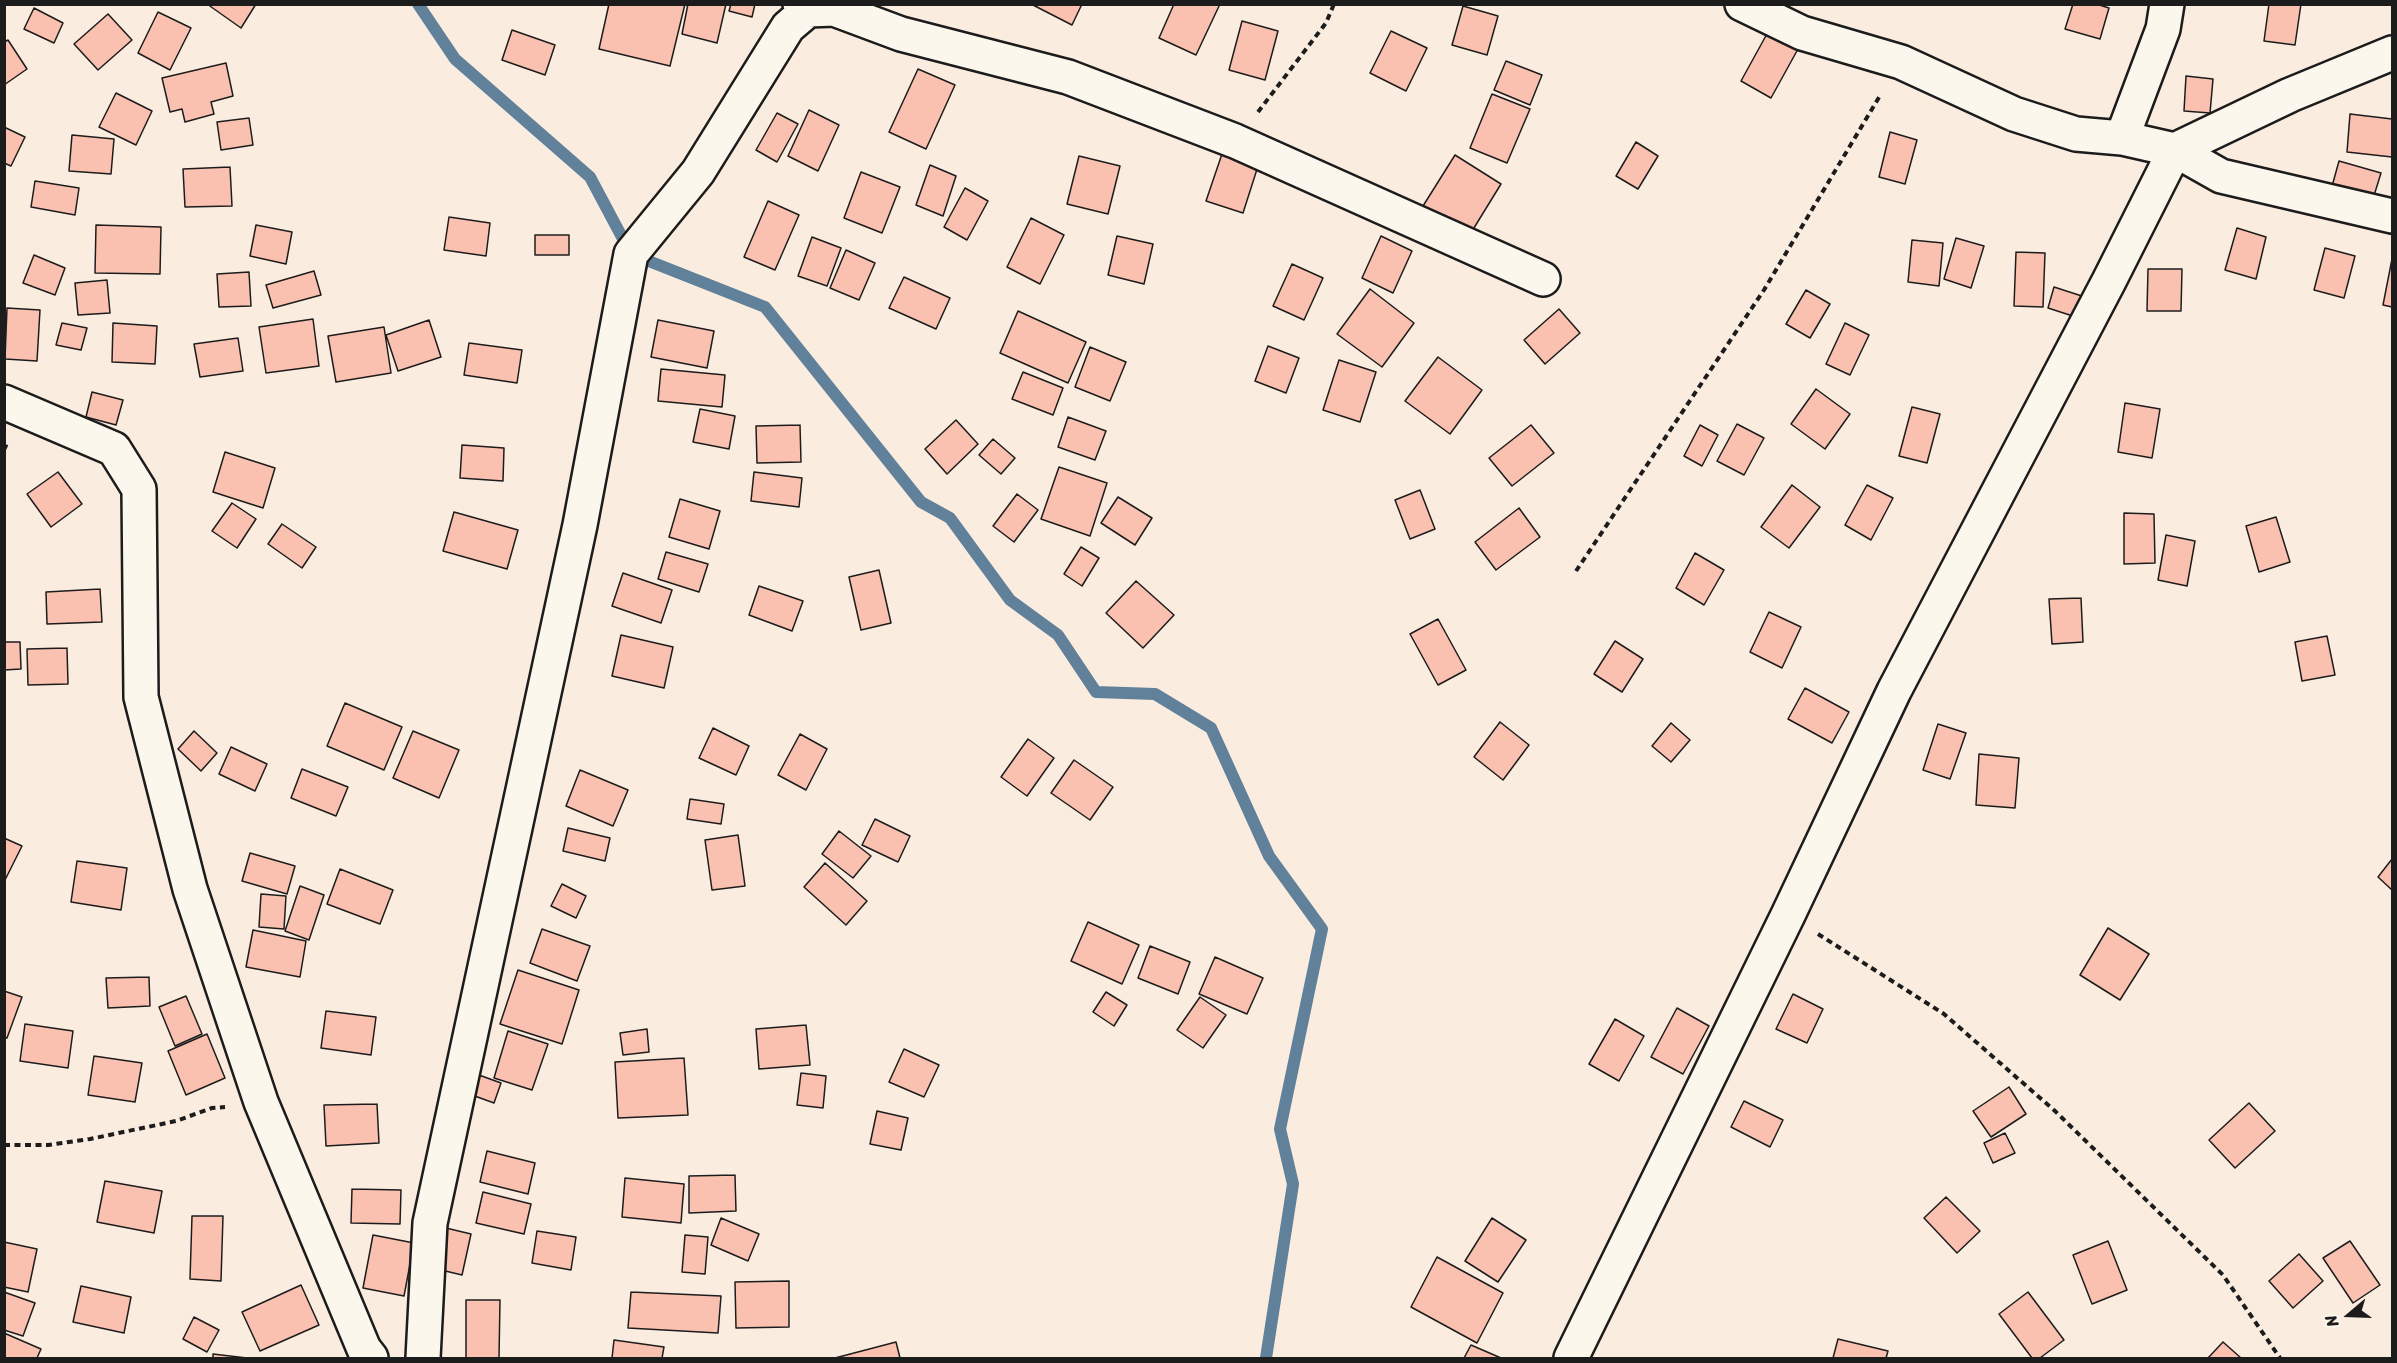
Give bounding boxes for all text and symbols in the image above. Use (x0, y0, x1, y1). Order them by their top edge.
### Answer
north arrow (2319, 1285, 2379, 1345)
text: N (2316, 1311, 2347, 1331)

